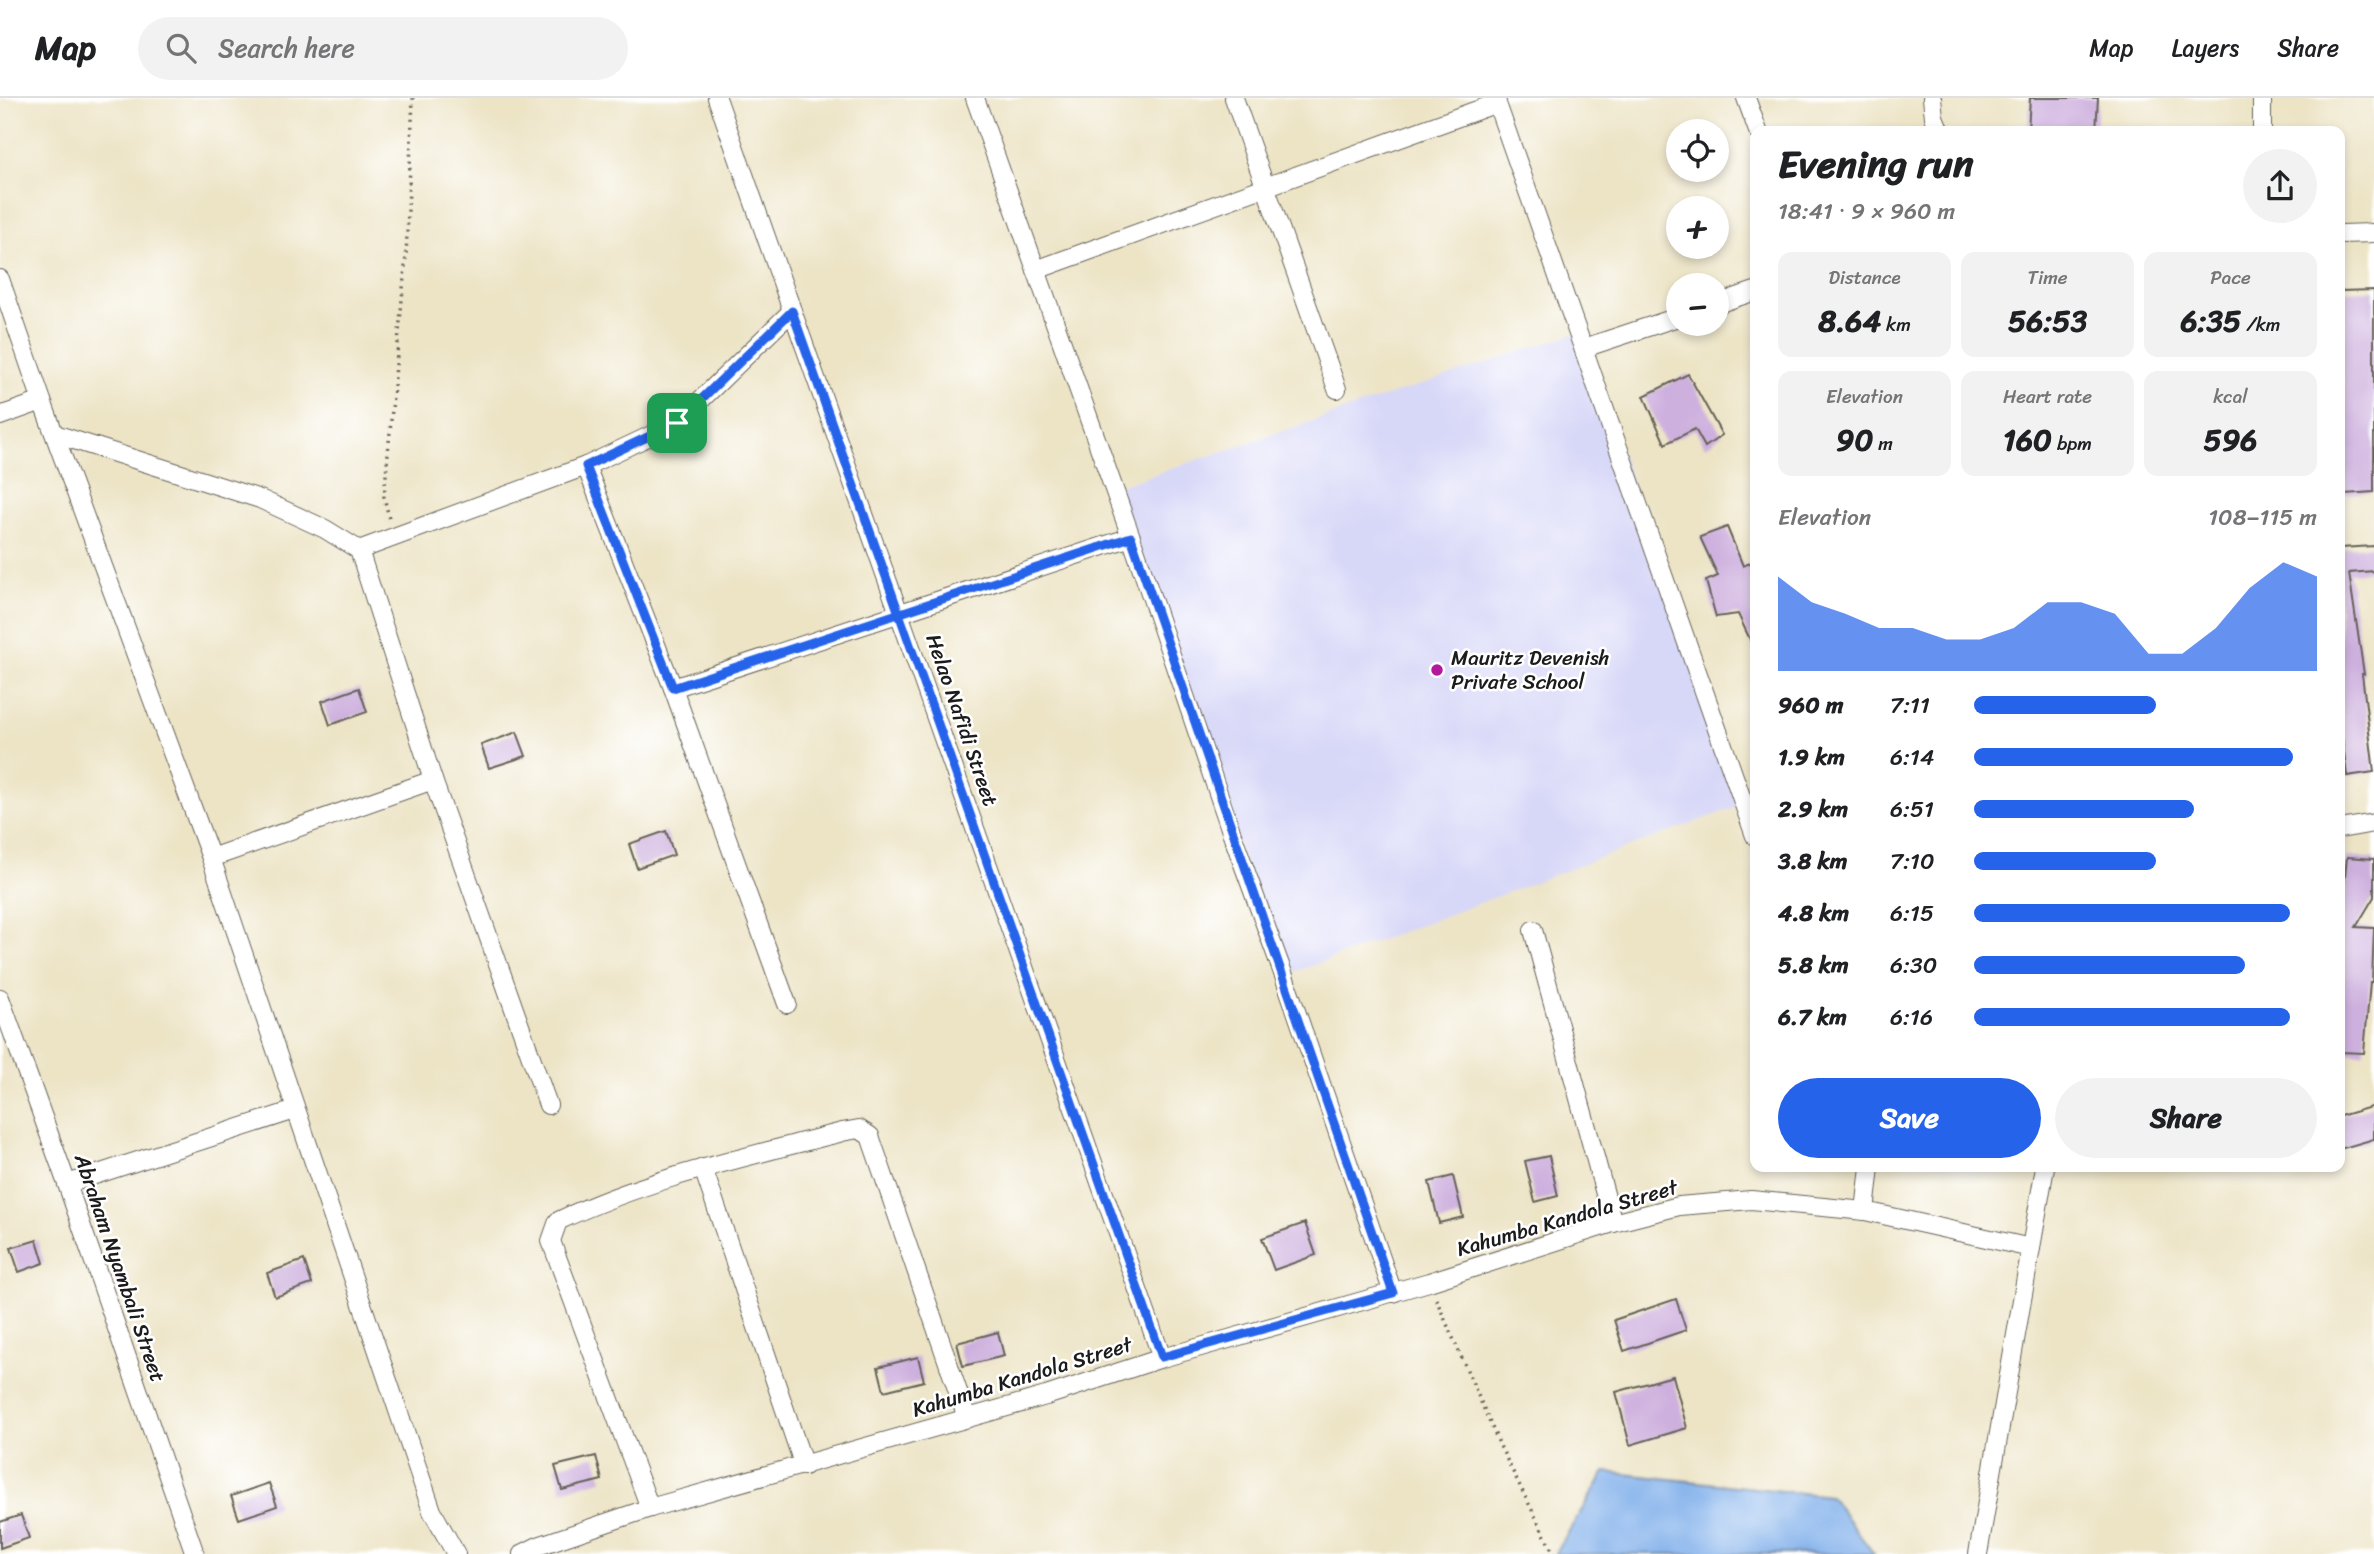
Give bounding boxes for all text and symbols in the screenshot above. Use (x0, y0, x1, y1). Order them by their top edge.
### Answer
search box (138, 17, 628, 80)
text: Map (35, 19, 96, 77)
text: Search here (218, 25, 355, 71)
text: Map (2089, 27, 2134, 69)
text: Layers (2172, 27, 2239, 69)
text: Share (2277, 27, 2339, 69)
icon: search (162, 29, 200, 67)
map controls (1666, 119, 1729, 336)
button: locate (1666, 119, 1729, 182)
text: Evening run (1778, 131, 1974, 198)
button: share (2243, 149, 2317, 223)
text: 18:41 · 9 × 960 m (1778, 191, 1955, 232)
button: + (1666, 196, 1729, 259)
text: Distance (1828, 261, 1901, 294)
text: Time (2027, 261, 2068, 294)
text: Pace (2210, 261, 2251, 294)
button: − (1666, 273, 1729, 336)
text: 8.64 (1818, 294, 1881, 348)
text: 56:53 (2008, 294, 2087, 348)
text: 6:35 (2181, 294, 2241, 348)
text: km (1881, 308, 1911, 341)
text: /km (2241, 308, 2280, 341)
text: Elevation (1826, 380, 1903, 413)
text: Heart rate (2003, 380, 2092, 413)
text: kcal (2213, 380, 2248, 413)
pin (647, 393, 707, 453)
icon: arrive (658, 404, 696, 442)
text: 90 (1836, 413, 1873, 467)
text: 160 (2003, 413, 2052, 467)
text: 596 (2204, 413, 2257, 467)
text: m (1873, 427, 1893, 460)
text: bpm (2052, 427, 2092, 460)
text: Elevation (1778, 497, 1871, 538)
text: 108–115 m (2208, 497, 2317, 538)
street label: Helao Nafidi Street (915, 629, 1009, 811)
place label: Mauritz Devenish Private School (1451, 639, 1610, 701)
marker: Mauritz Devenish Private School (1429, 662, 1445, 678)
text: 960 m (1778, 685, 1843, 726)
text: 7:11 (1890, 685, 1930, 726)
text: 1.9 km (1778, 737, 1845, 778)
text: 6:14 (1890, 737, 1934, 778)
text: 2.9 km (1778, 789, 1848, 830)
text: 6:51 (1890, 789, 1934, 830)
text: 3.8 km (1778, 841, 1847, 882)
text: 7:10 (1890, 841, 1934, 882)
text: 4.8 km (1778, 893, 1849, 934)
text: 6:15 (1890, 893, 1934, 934)
text: 5.8 km (1778, 945, 1849, 986)
text: 6:30 (1890, 945, 1937, 986)
text: 6.7 km (1778, 997, 1847, 1038)
text: 6:16 (1890, 997, 1933, 1038)
button: Save (1778, 1078, 2041, 1158)
button: Share (2055, 1078, 2317, 1158)
street label: Abraham Nyambali Street (63, 1148, 177, 1387)
street label: Kahumba Kandola Street (1452, 1168, 1683, 1268)
street label: Kahumba Kandola Street (907, 1325, 1138, 1429)

